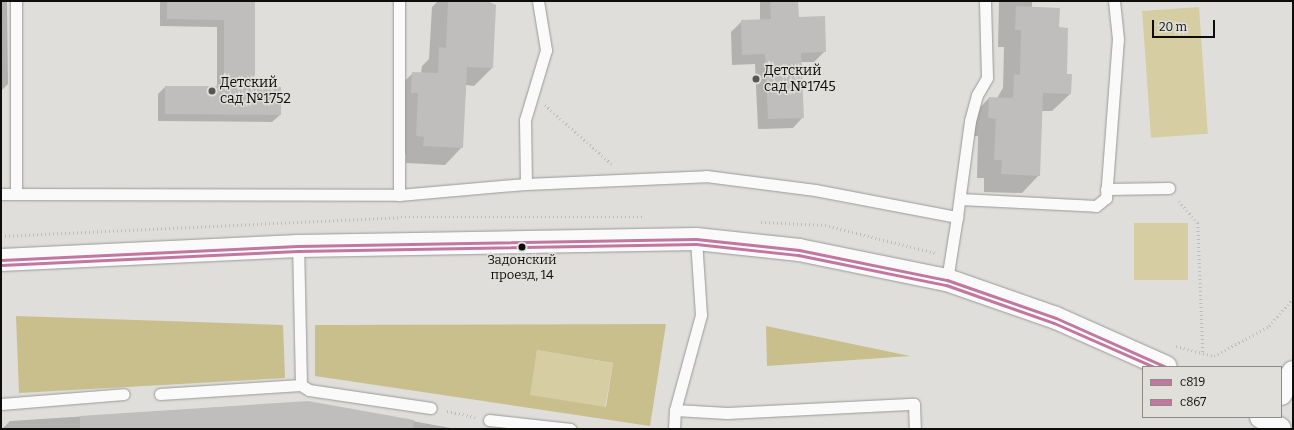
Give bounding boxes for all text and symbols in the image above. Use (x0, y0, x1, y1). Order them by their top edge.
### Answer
scale bar (1154, 12, 1217, 38)
text: 20 m (1159, 20, 1187, 34)
place label: Детский сад №1745 (764, 63, 836, 96)
marker: Детский сад №1745 (751, 74, 761, 84)
place label: Детский сад №1752 (220, 75, 291, 108)
marker: Детский сад №1752 (207, 86, 217, 96)
marker: Задонский проезд, 14 (517, 242, 527, 252)
place label: Задонский проезд, 14 (487, 253, 557, 284)
legend (1142, 366, 1282, 418)
text: с819 (1180, 375, 1205, 389)
text: с867 (1180, 395, 1206, 409)

